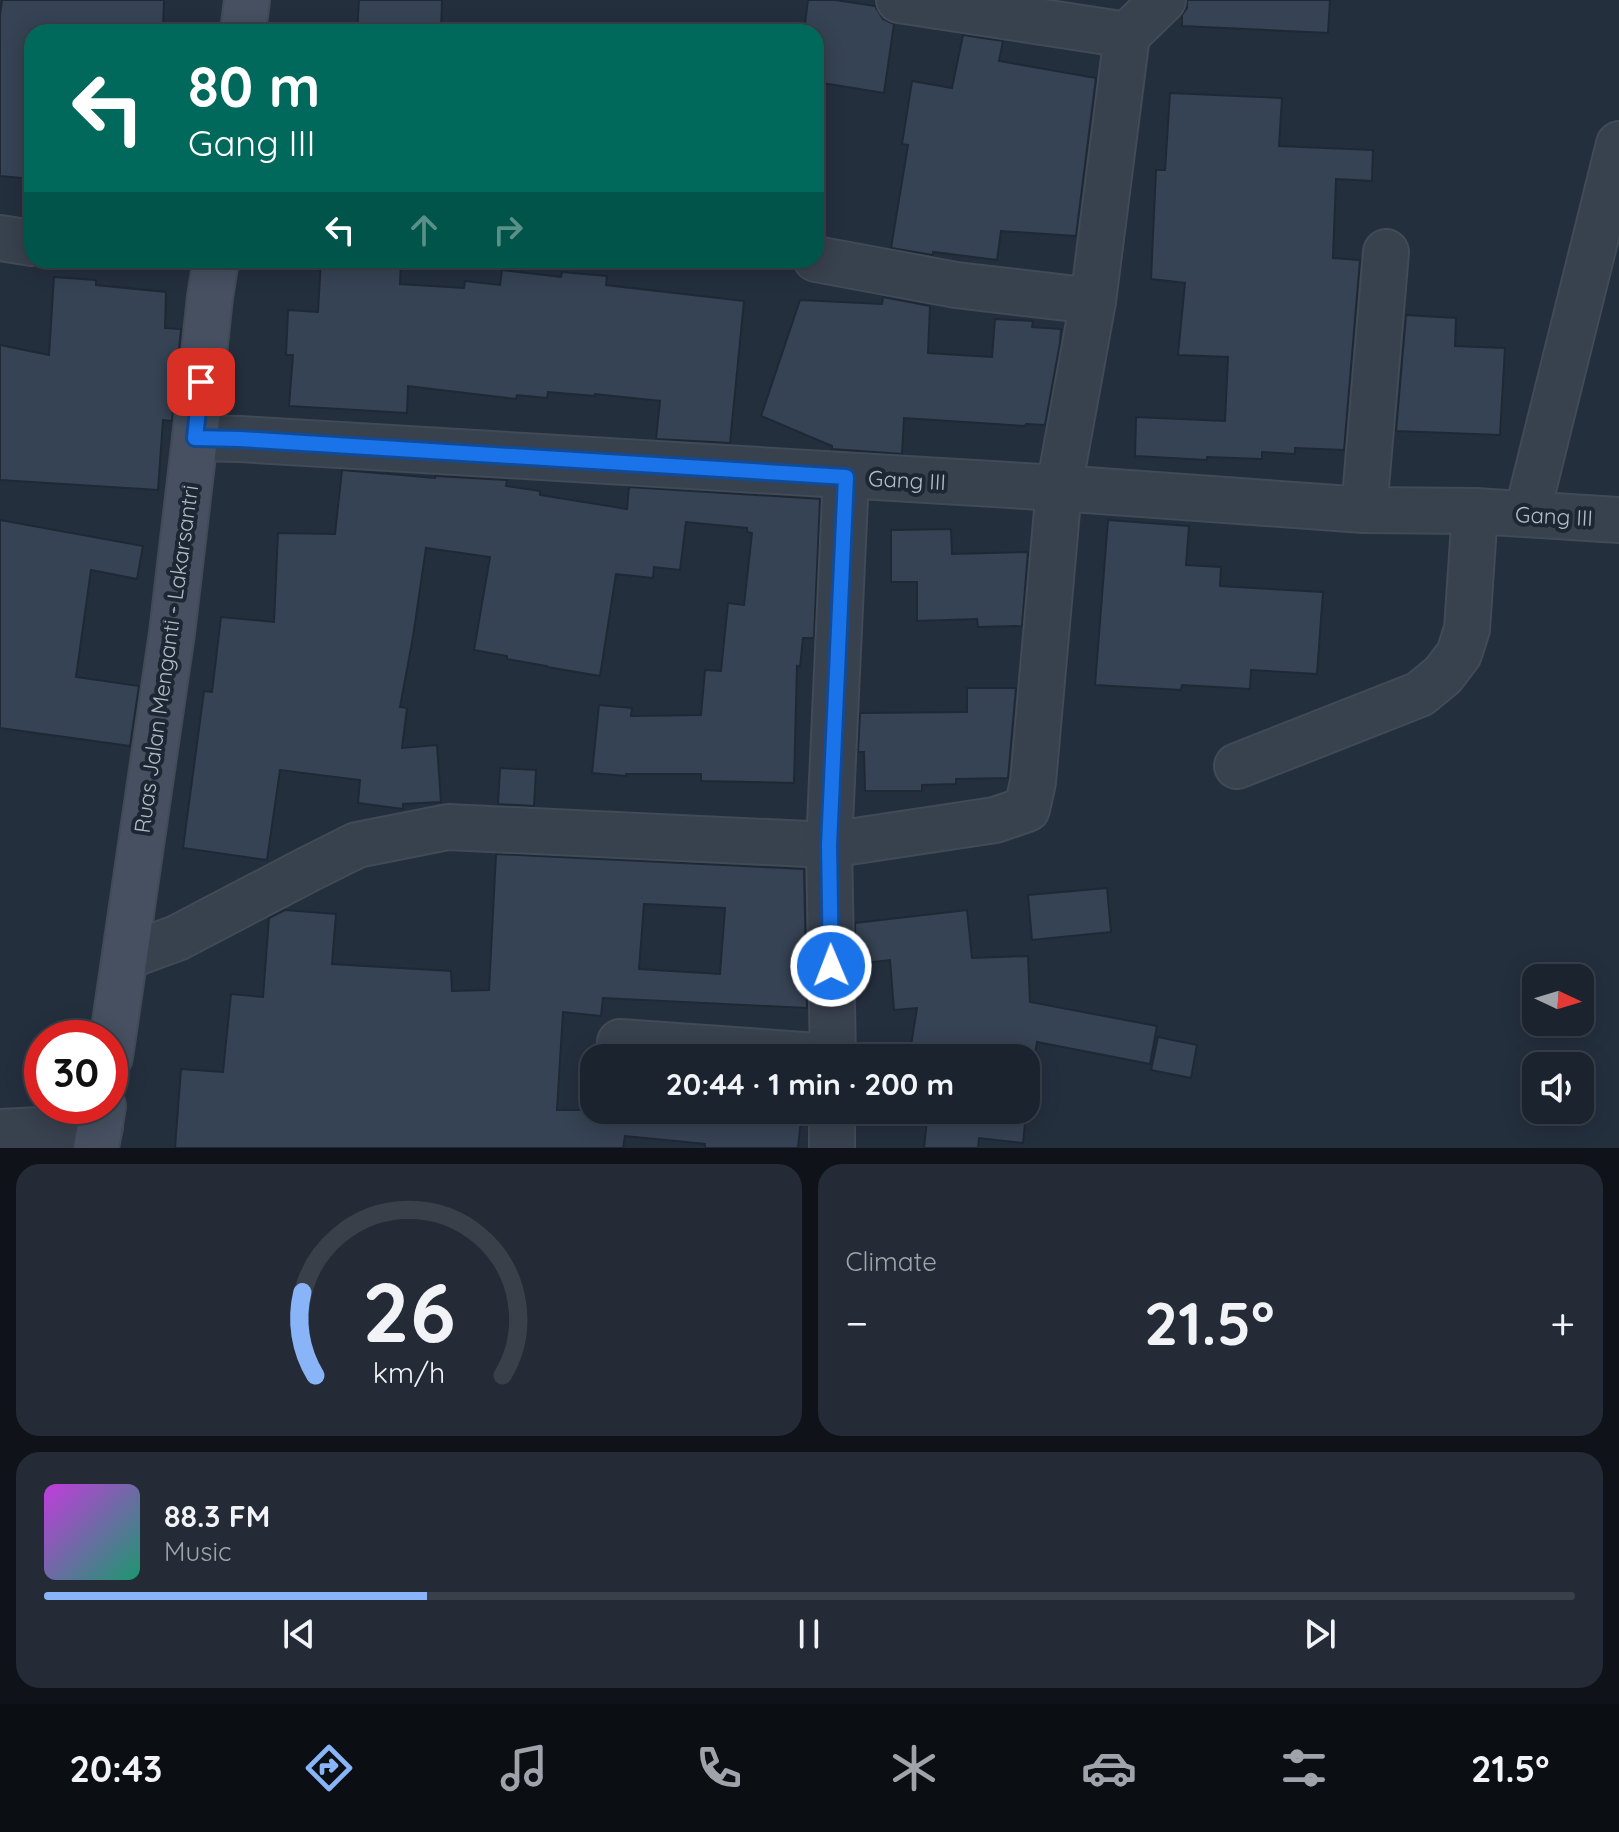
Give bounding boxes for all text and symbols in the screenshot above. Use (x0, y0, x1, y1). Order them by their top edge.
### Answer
text: 80 m (188, 51, 320, 121)
icon: left (56, 56, 160, 160)
text: Gang III (188, 120, 315, 165)
icon: left (318, 208, 362, 252)
icon: ahead (402, 208, 446, 252)
icon: right (486, 208, 530, 252)
pin (167, 348, 235, 416)
icon: arrive (179, 360, 223, 404)
street label: Gang III (867, 464, 947, 496)
street label: Ruas Jalan Menganti - Lakarsantri (128, 483, 204, 835)
street label: Gang III (1514, 500, 1594, 532)
position arrow (789, 924, 873, 1008)
north arrow (1522, 964, 1594, 1036)
map controls (1522, 964, 1594, 1124)
speed limit sign: 30 (24, 1020, 128, 1124)
button: sound (1522, 1052, 1594, 1124)
text: 20:44 · 1 min · 200 m (666, 1065, 954, 1103)
text: Climate (846, 1245, 937, 1278)
text: 26 (362, 1259, 455, 1363)
text: 21.5° (1144, 1285, 1275, 1360)
text: − (846, 1295, 868, 1350)
text: + (1550, 1295, 1575, 1350)
text: km/h (372, 1354, 445, 1390)
text: 88.3 FM (164, 1497, 270, 1535)
text: Music (164, 1535, 232, 1568)
icon: previous (277, 1612, 321, 1656)
icon: pause (787, 1612, 831, 1656)
icon: next (1298, 1612, 1342, 1656)
icon: directions (301, 1740, 357, 1796)
icon: music (496, 1740, 552, 1796)
icon: phone (691, 1740, 747, 1796)
icon: climate (886, 1740, 942, 1796)
icon: car (1081, 1740, 1137, 1796)
icon: filters (1276, 1740, 1332, 1796)
text: 20:43 (69, 1746, 162, 1791)
text: 21.5° (1471, 1746, 1549, 1791)

